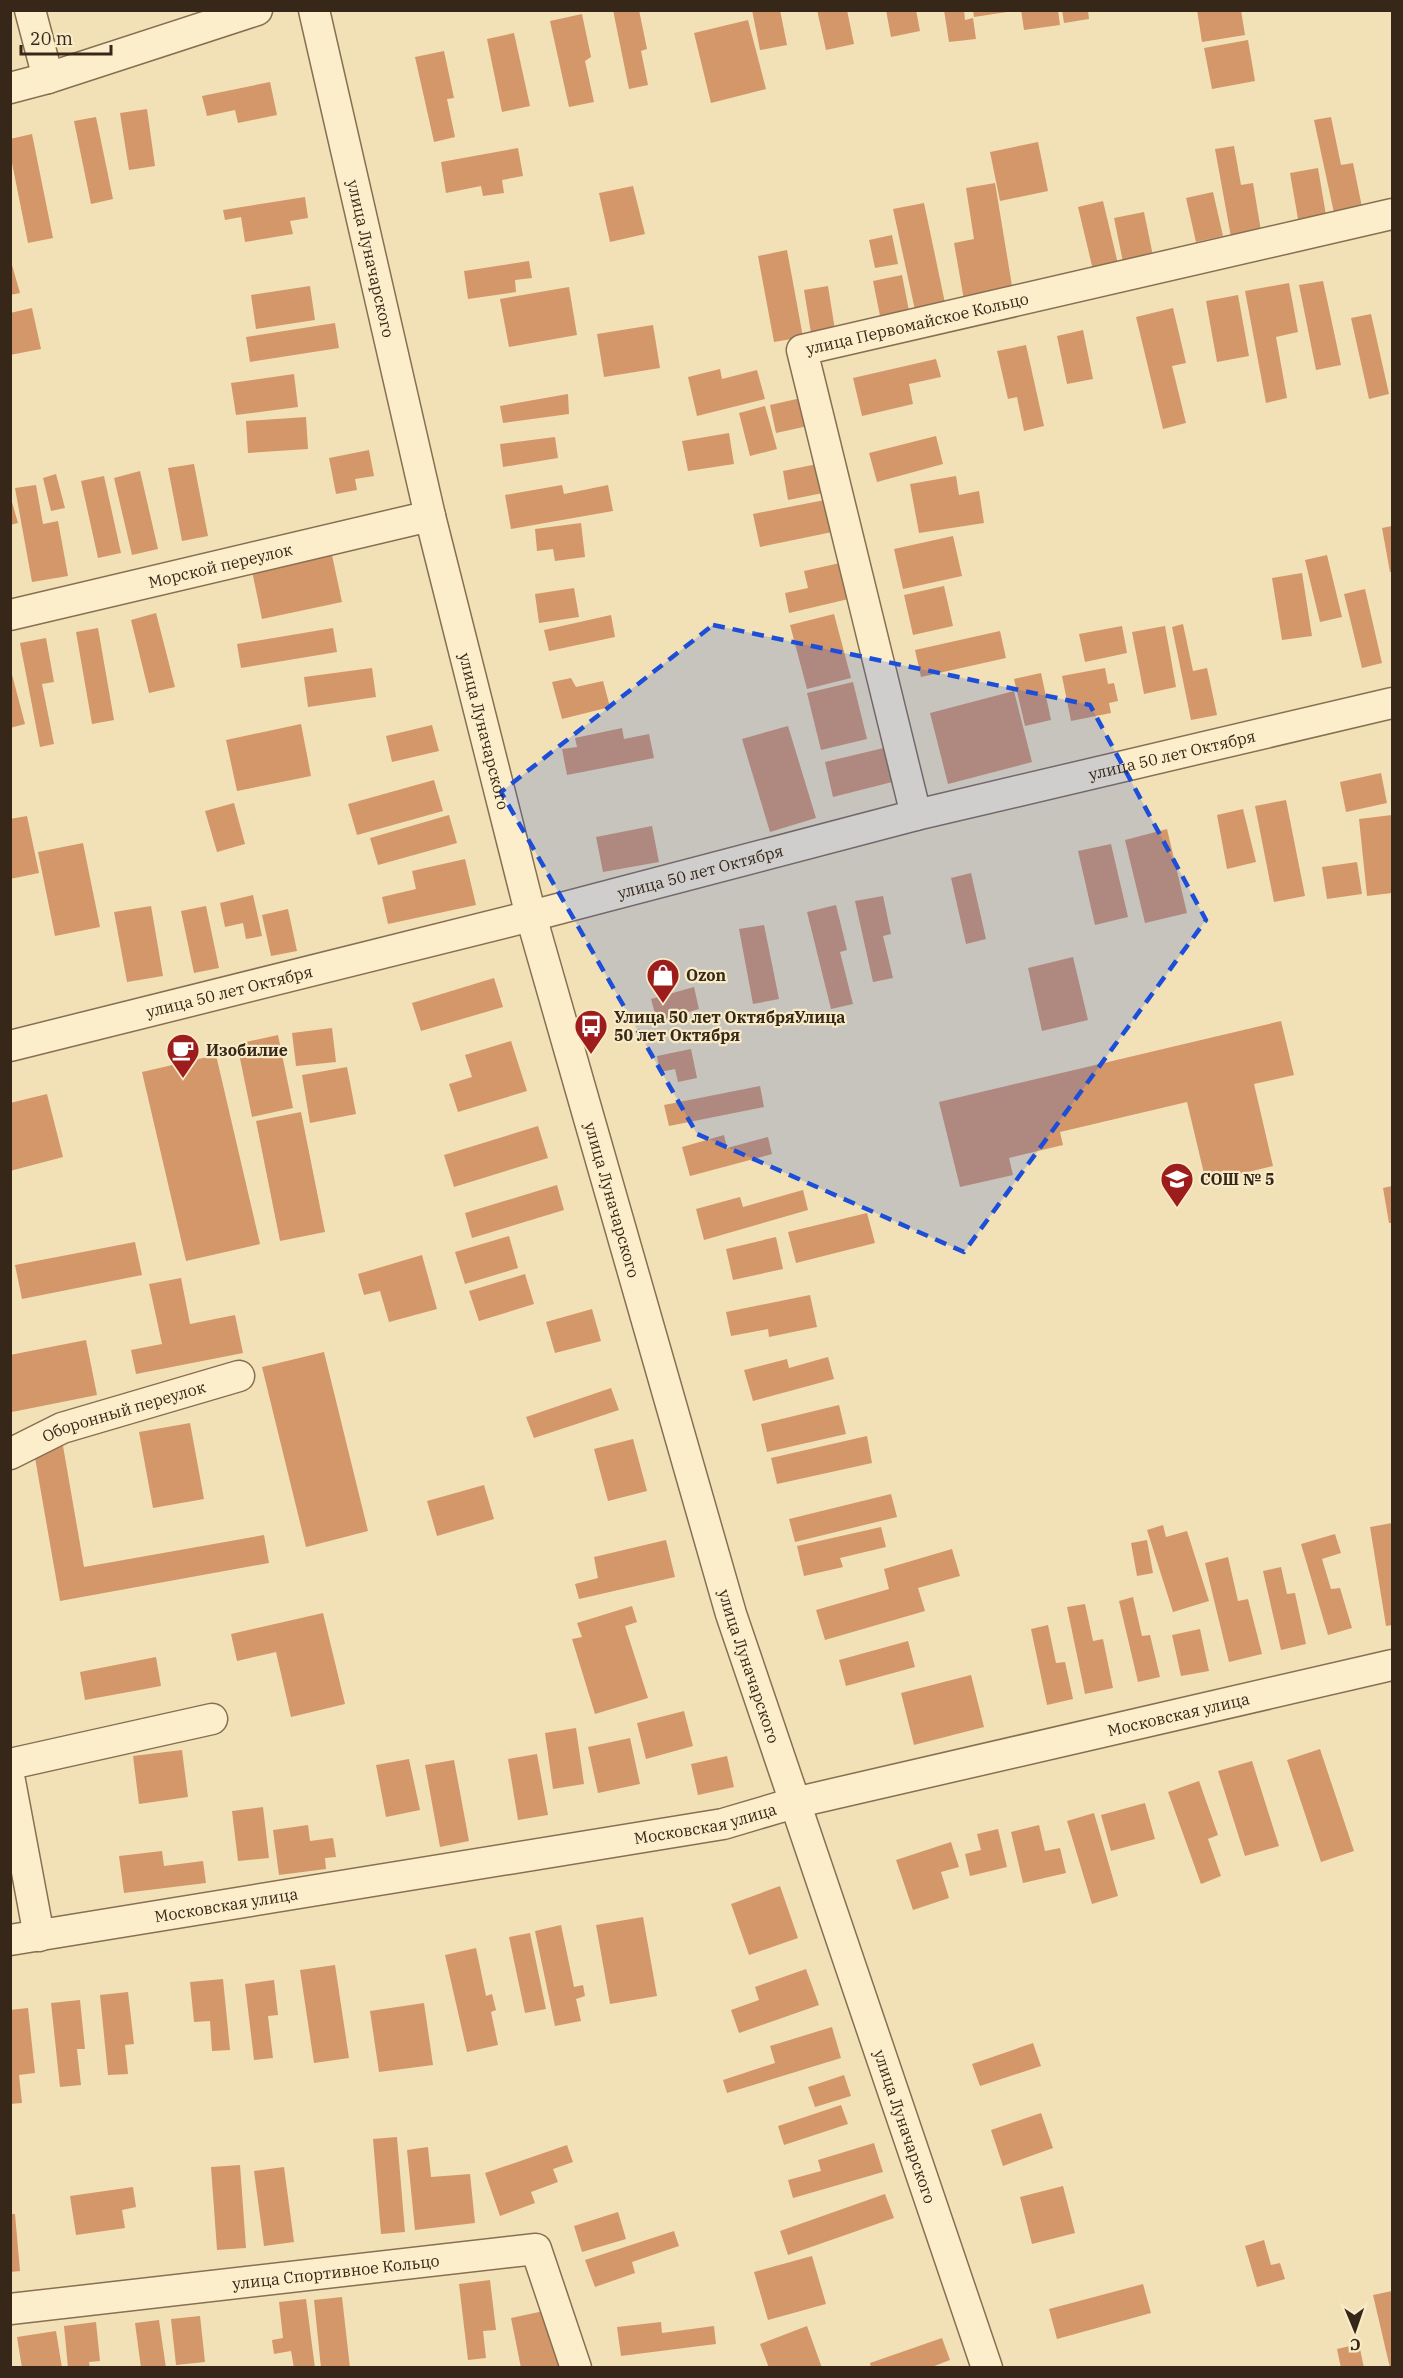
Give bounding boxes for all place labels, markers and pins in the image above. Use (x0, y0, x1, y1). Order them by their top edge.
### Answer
shop icon: Ozon (645, 957, 681, 1004)
place label: Ozon (686, 965, 726, 985)
place label: Улица 50 лет ОктябряУлица 50 лет Октября (614, 1007, 845, 1045)
bus stop icon: Улица 50 лет ОктябряУлица 50 лет Октября (573, 1008, 609, 1055)
cafe icon: Изобилие (165, 1032, 201, 1079)
place label: Изобилие (206, 1040, 288, 1060)
school or university icon: СОШ № 5 (1159, 1161, 1195, 1208)
place label: СОШ № 5 (1200, 1169, 1275, 1189)

